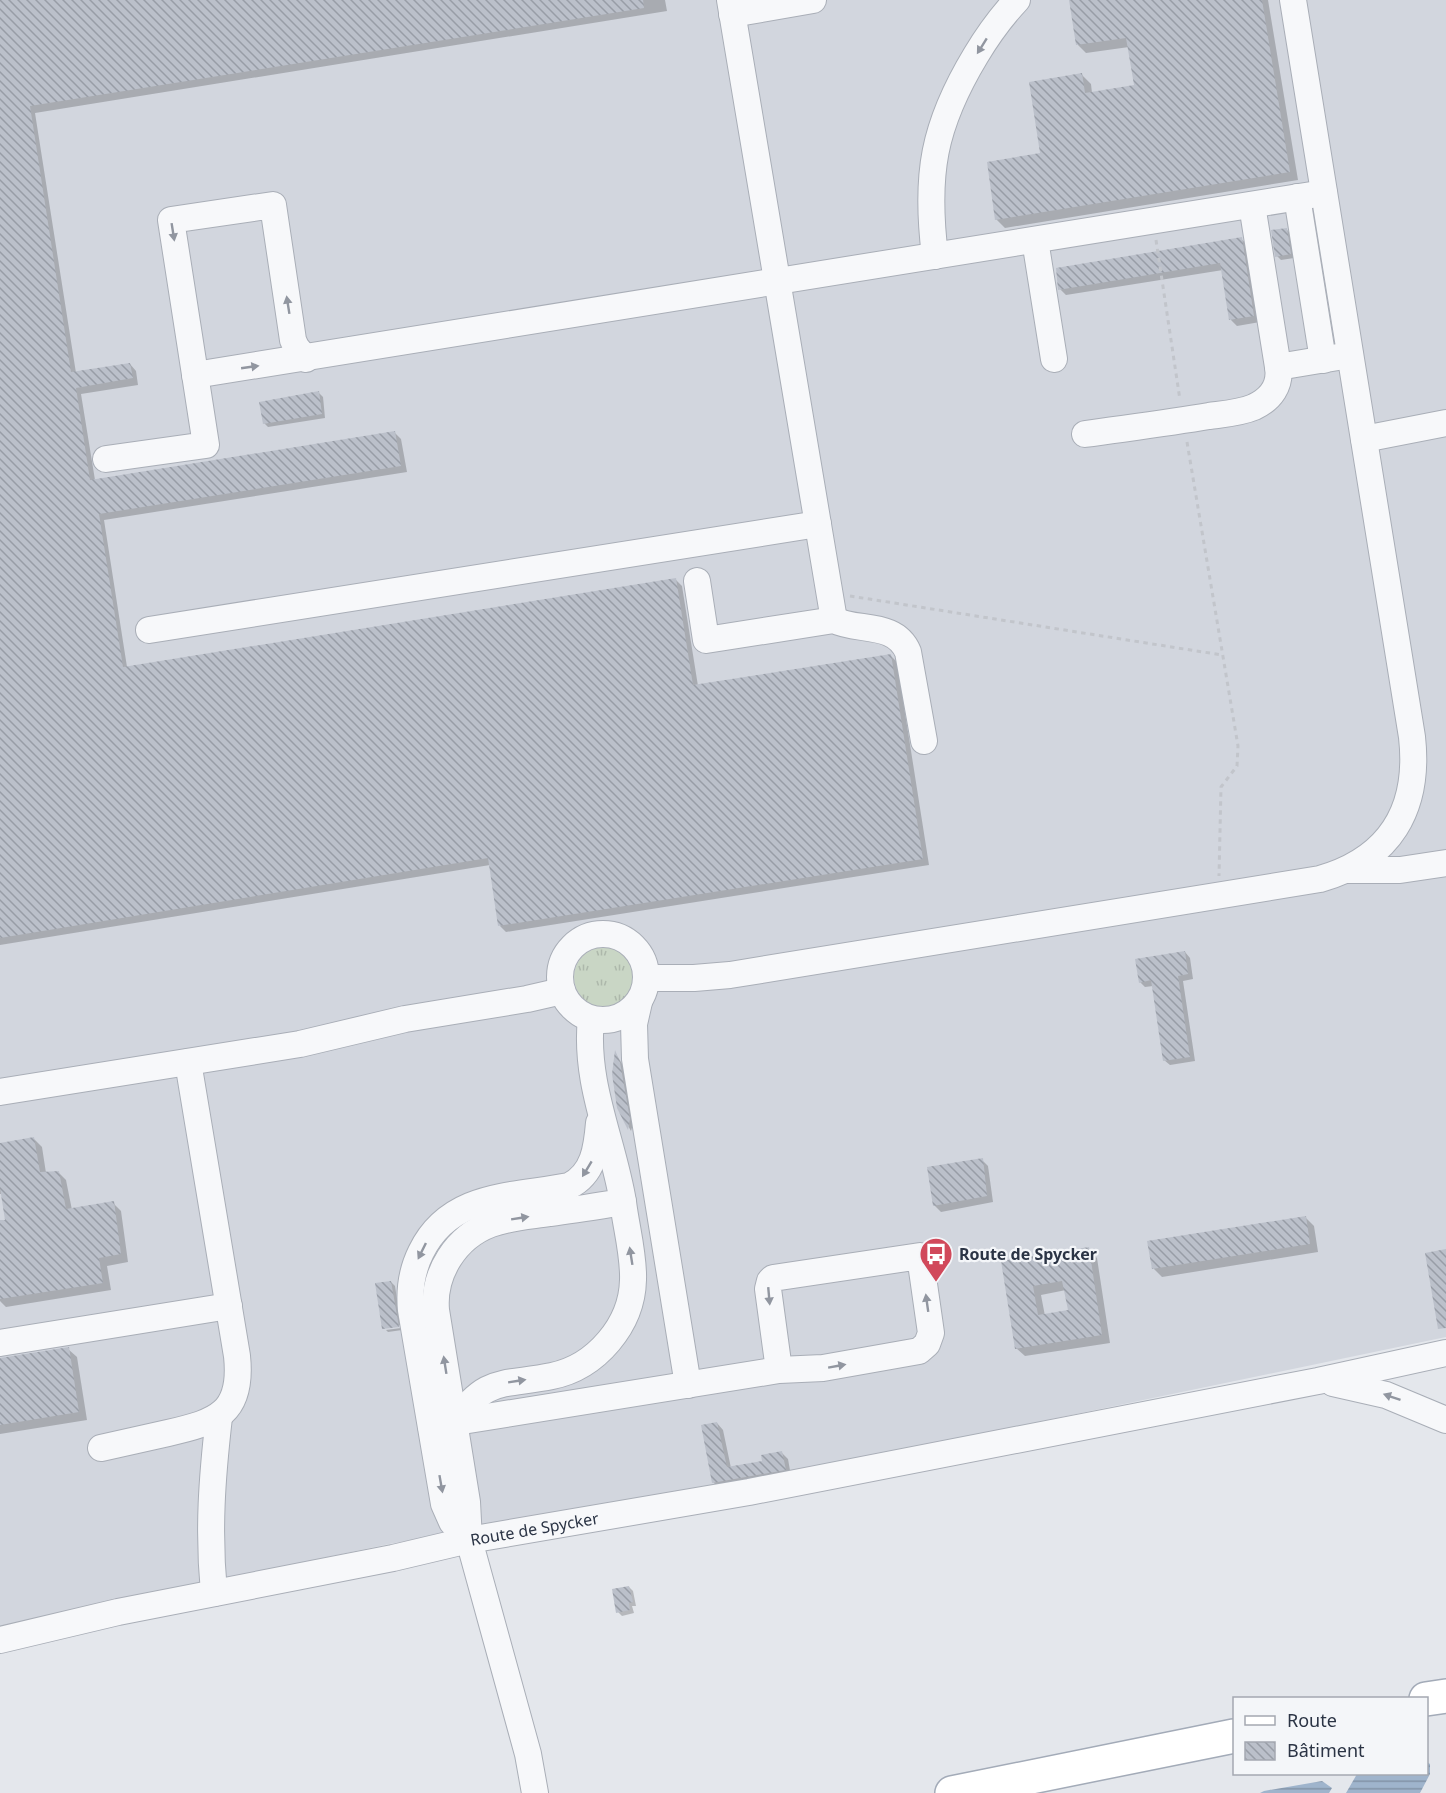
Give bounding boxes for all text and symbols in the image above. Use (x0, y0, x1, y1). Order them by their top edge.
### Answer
one-way arrow (976, 38, 987, 54)
one-way arrow (169, 223, 178, 242)
one-way arrow (283, 295, 292, 314)
one-way arrow (241, 362, 260, 371)
one-way arrow (582, 1161, 592, 1178)
one-way arrow (510, 1213, 529, 1222)
bus stop icon: Route de Spycker (918, 1236, 954, 1283)
one-way arrow (417, 1243, 427, 1260)
place label: Route de Spycker (959, 1243, 1097, 1265)
one-way arrow (626, 1246, 635, 1265)
one-way arrow (764, 1287, 774, 1306)
one-way arrow (923, 1293, 932, 1312)
one-way arrow (440, 1355, 449, 1374)
one-way arrow (827, 1361, 846, 1370)
one-way arrow (507, 1377, 526, 1386)
one-way arrow (1383, 1391, 1401, 1401)
one-way arrow (437, 1475, 446, 1494)
street label: Route de Spycker (469, 1507, 601, 1551)
legend (1233, 1697, 1428, 1775)
text: Route (1287, 1708, 1337, 1732)
text: Bâtiment (1287, 1738, 1365, 1762)

